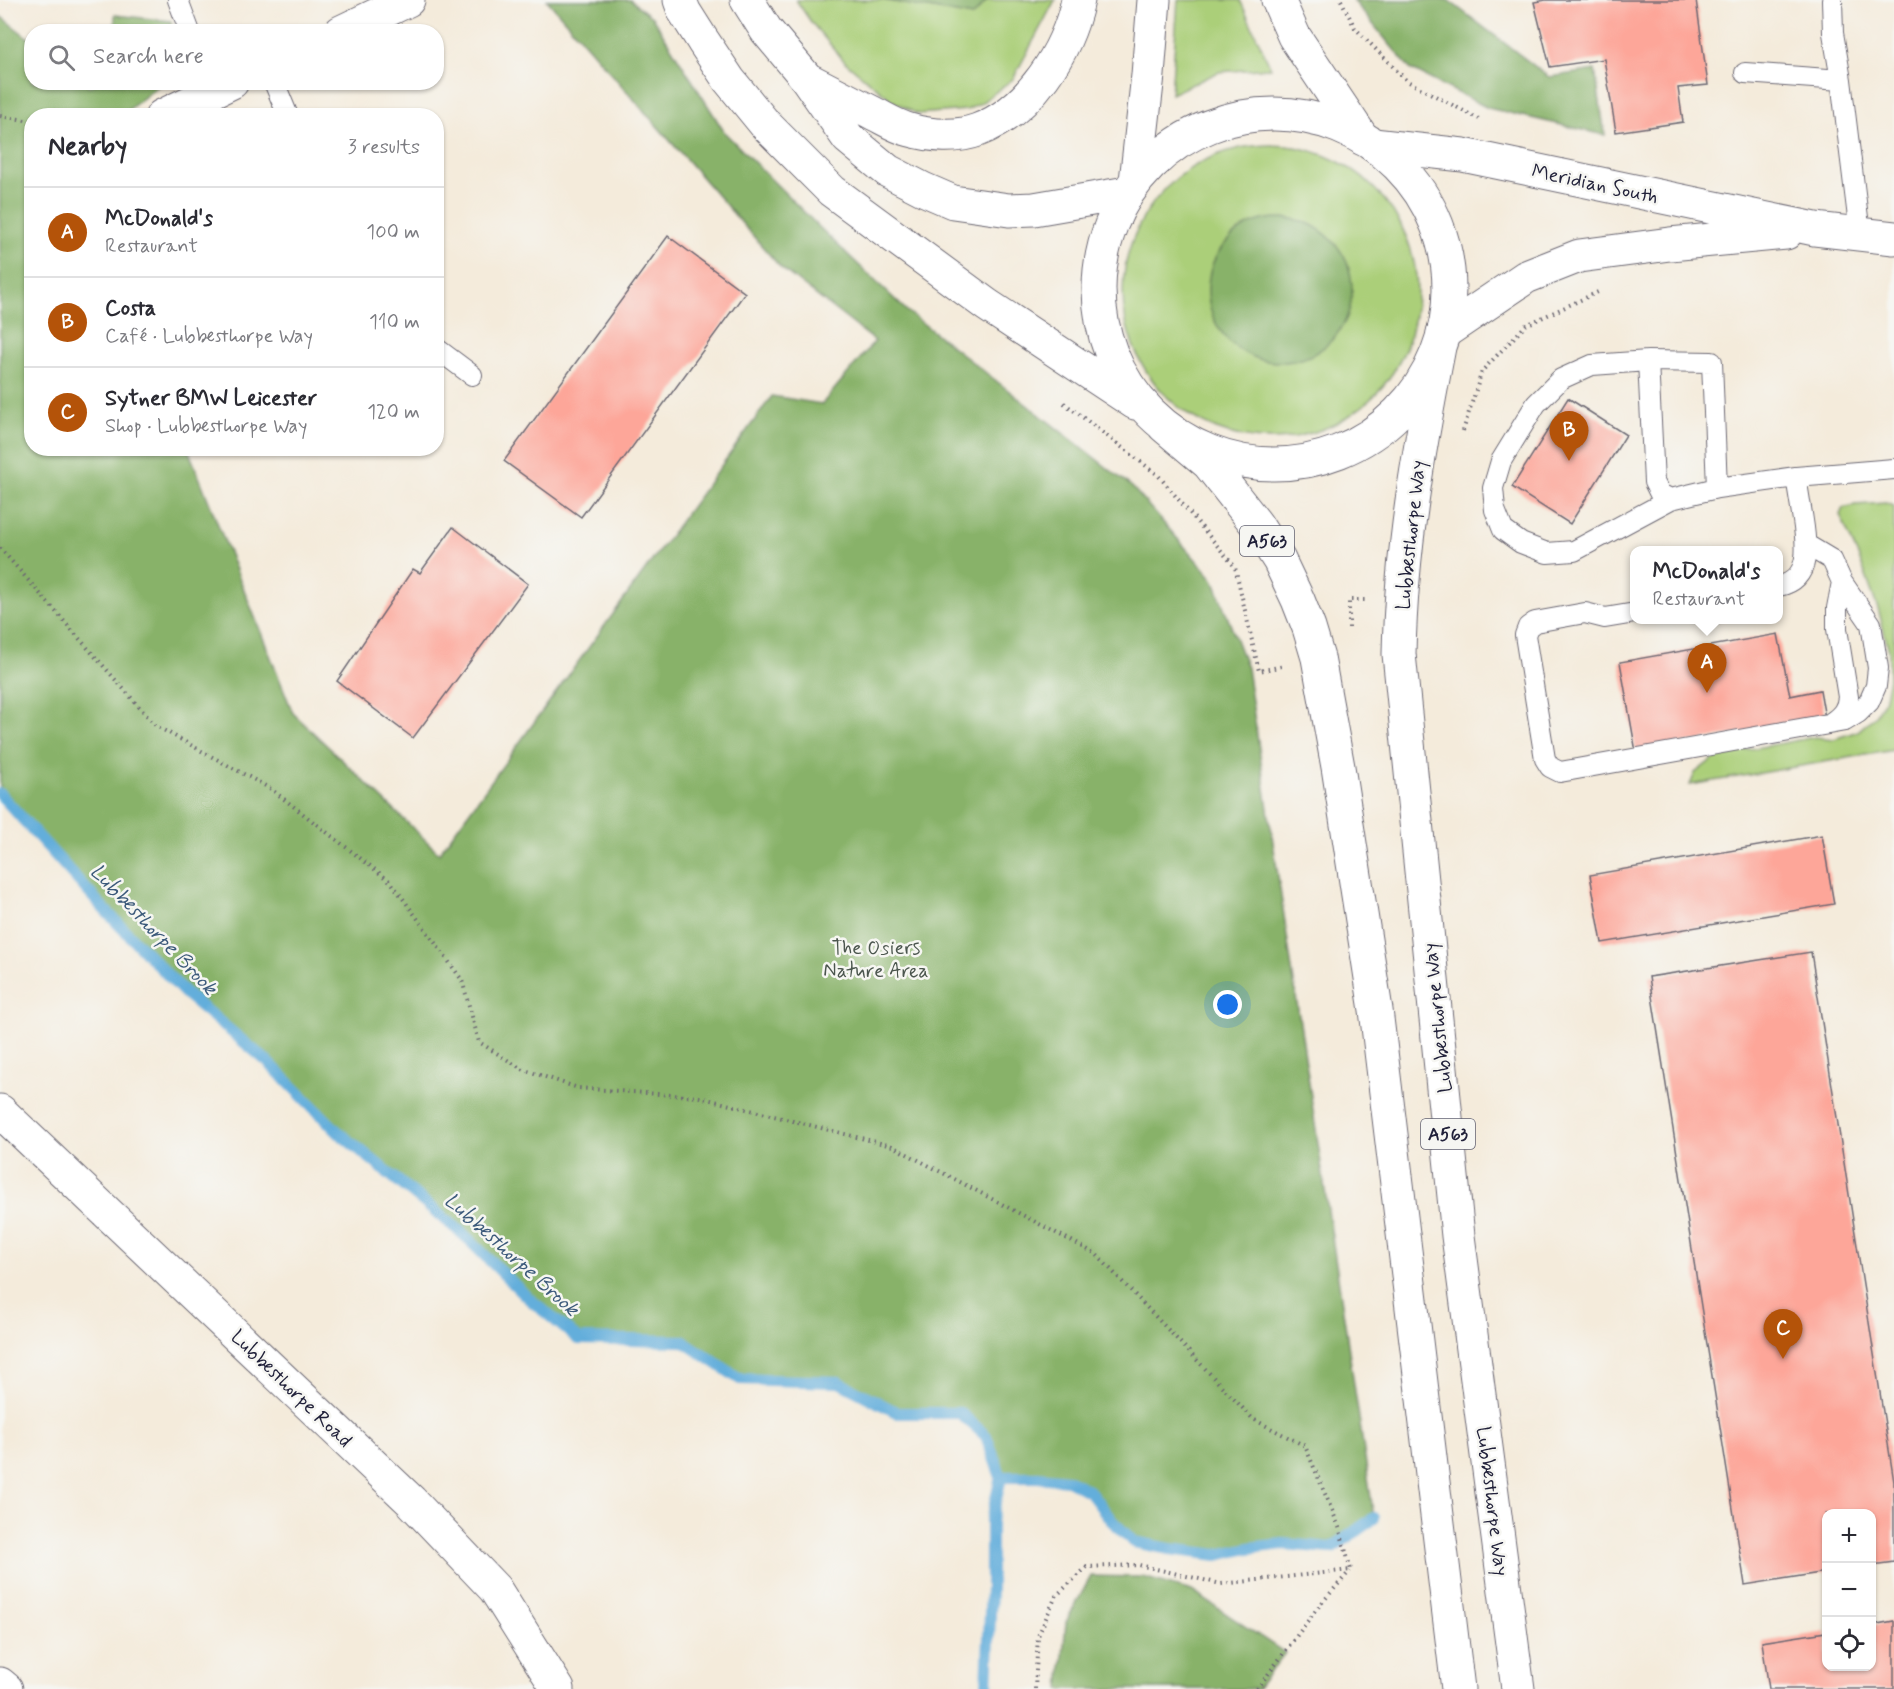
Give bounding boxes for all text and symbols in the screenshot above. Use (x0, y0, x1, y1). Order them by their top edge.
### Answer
search box (24, 24, 444, 90)
icon: search (45, 41, 78, 74)
text: Search here (93, 43, 204, 71)
text: Nearby (48, 130, 127, 164)
text: 3 results (348, 134, 420, 161)
street label: Meridian South (1529, 158, 1660, 211)
text: McDonald's (105, 205, 213, 233)
text: A (61, 219, 74, 246)
text: 100 m (366, 219, 420, 246)
text: Restaurant (105, 233, 198, 260)
text: Costa (105, 295, 156, 323)
text: B (61, 309, 74, 336)
text: 110 m (369, 309, 420, 336)
text: Café · Lubbesthorpe Way (105, 323, 313, 350)
text: Sytner BMW Leicester (105, 385, 317, 413)
text: C (60, 399, 75, 426)
text: 120 m (367, 399, 420, 426)
pin: B (1550, 412, 1588, 461)
text: Shop · Lubbesthorpe Way (105, 413, 308, 440)
street label: Lubbesthorpe Way (1390, 459, 1433, 611)
road number: A563 (1240, 526, 1294, 556)
popup (1630, 546, 1783, 624)
text: McDonald's (1653, 558, 1760, 586)
text: Restaurant (1653, 586, 1745, 613)
pin: A (1688, 644, 1726, 693)
water label: Lubbesthorpe Brook (83, 858, 224, 1002)
park label: The Osiers Nature Area (823, 935, 929, 985)
street label: Lubbesthorpe Way (1417, 942, 1460, 1094)
your location (1213, 990, 1242, 1019)
road number: A563 (1421, 1119, 1475, 1149)
water label: Lubbesthorpe Brook (438, 1187, 586, 1324)
pin: C (1764, 1310, 1802, 1359)
street label: Lubbesthorpe Road (224, 1324, 358, 1454)
street label: Lubbesthorpe Way (1469, 1425, 1514, 1578)
map controls (1822, 1509, 1876, 1671)
button: + (1822, 1509, 1876, 1563)
button: − (1822, 1563, 1876, 1617)
button: locate (1822, 1617, 1876, 1671)

